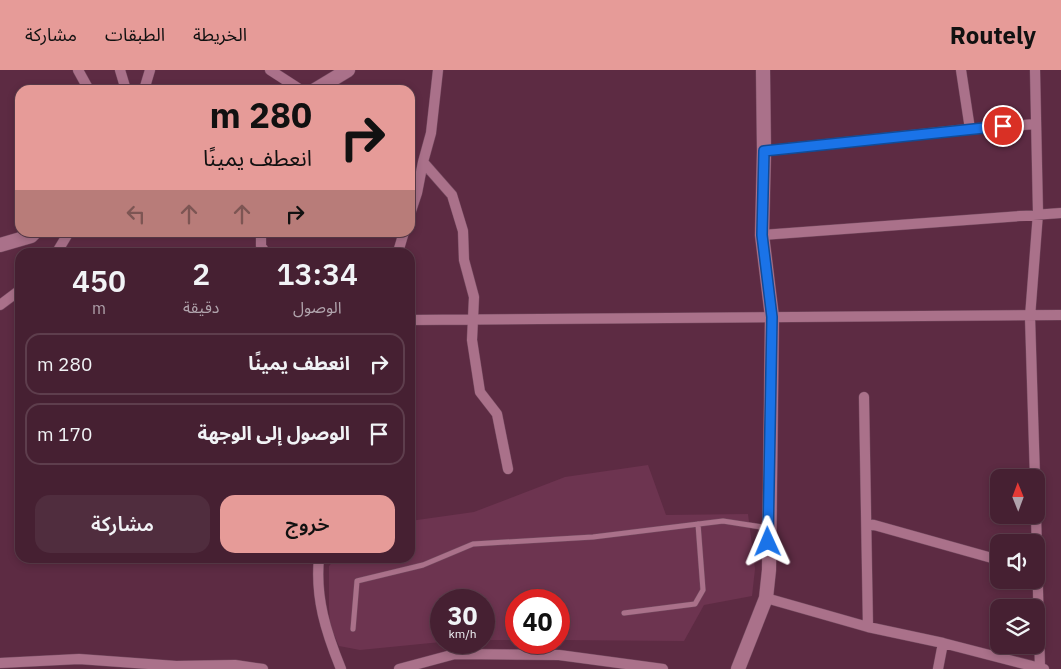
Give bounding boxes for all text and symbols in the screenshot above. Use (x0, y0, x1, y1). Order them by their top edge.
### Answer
text: Routely (950, 19, 1036, 51)
text: مشاركة (25, 23, 77, 46)
text: الطبقات (105, 23, 165, 46)
text: الخريطة (193, 23, 247, 46)
text: 280 m (209, 92, 312, 138)
icon: right (330, 105, 395, 170)
pin (982, 105, 1024, 147)
icon: arrive (989, 112, 1017, 140)
text: انعطف يمينًا (203, 143, 312, 172)
icon: left (122, 200, 150, 228)
icon: ahead (175, 200, 203, 228)
icon: ahead (228, 200, 256, 228)
icon: right (281, 200, 309, 228)
text: 2 (192, 254, 210, 293)
text: 13:34 (276, 254, 358, 293)
text: 450 (72, 261, 126, 300)
text: دقيقة (183, 297, 219, 317)
text: الوصول (293, 297, 342, 317)
text: m (92, 298, 106, 318)
icon: right (365, 350, 393, 378)
text: انعطف يمينًا (248, 351, 350, 375)
text: 280 m (37, 352, 92, 376)
icon: arrive (365, 420, 393, 448)
text: الوصول إلى الوجهة (198, 421, 350, 445)
text: 170 m (37, 422, 92, 446)
north arrow (990, 469, 1045, 524)
map controls (990, 469, 1045, 654)
button: مشاركة (35, 495, 210, 553)
button: خروج (220, 495, 395, 553)
position arrow (741, 515, 793, 567)
button: sound (990, 534, 1045, 589)
speed limit sign: 40 (505, 589, 570, 654)
text: 30 (447, 599, 478, 632)
button: layers (990, 599, 1045, 654)
text: km/h (448, 626, 477, 641)

